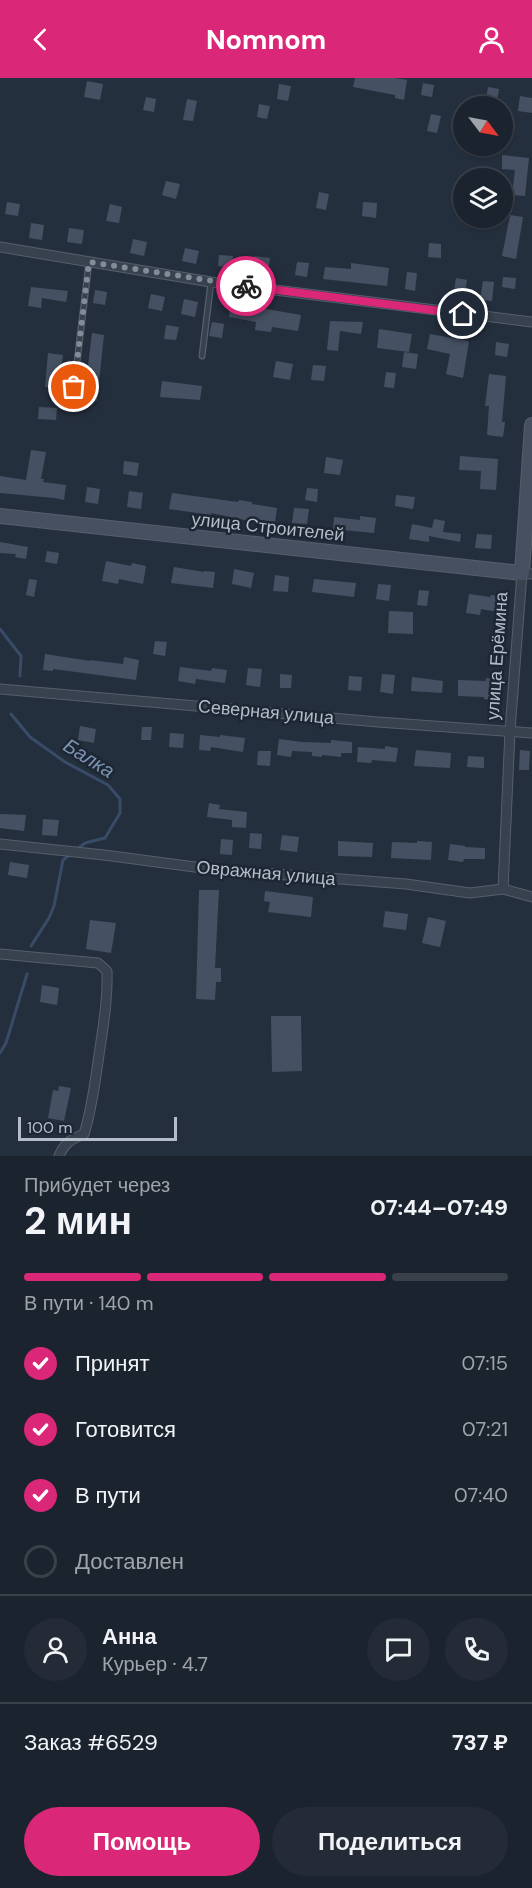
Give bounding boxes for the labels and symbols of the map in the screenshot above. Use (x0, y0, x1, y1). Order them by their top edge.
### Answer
north arrow (453, 96, 513, 156)
courier (216, 256, 276, 316)
pin (437, 288, 488, 339)
pin (48, 361, 99, 412)
street label: улица Строителей (190, 507, 346, 547)
street label: улица Ерёмина (481, 590, 514, 721)
street label: Северная улица (197, 694, 336, 730)
water label: Балка (58, 732, 120, 784)
street label: Овражная улица (195, 855, 338, 891)
scale bar (18, 1114, 177, 1142)

